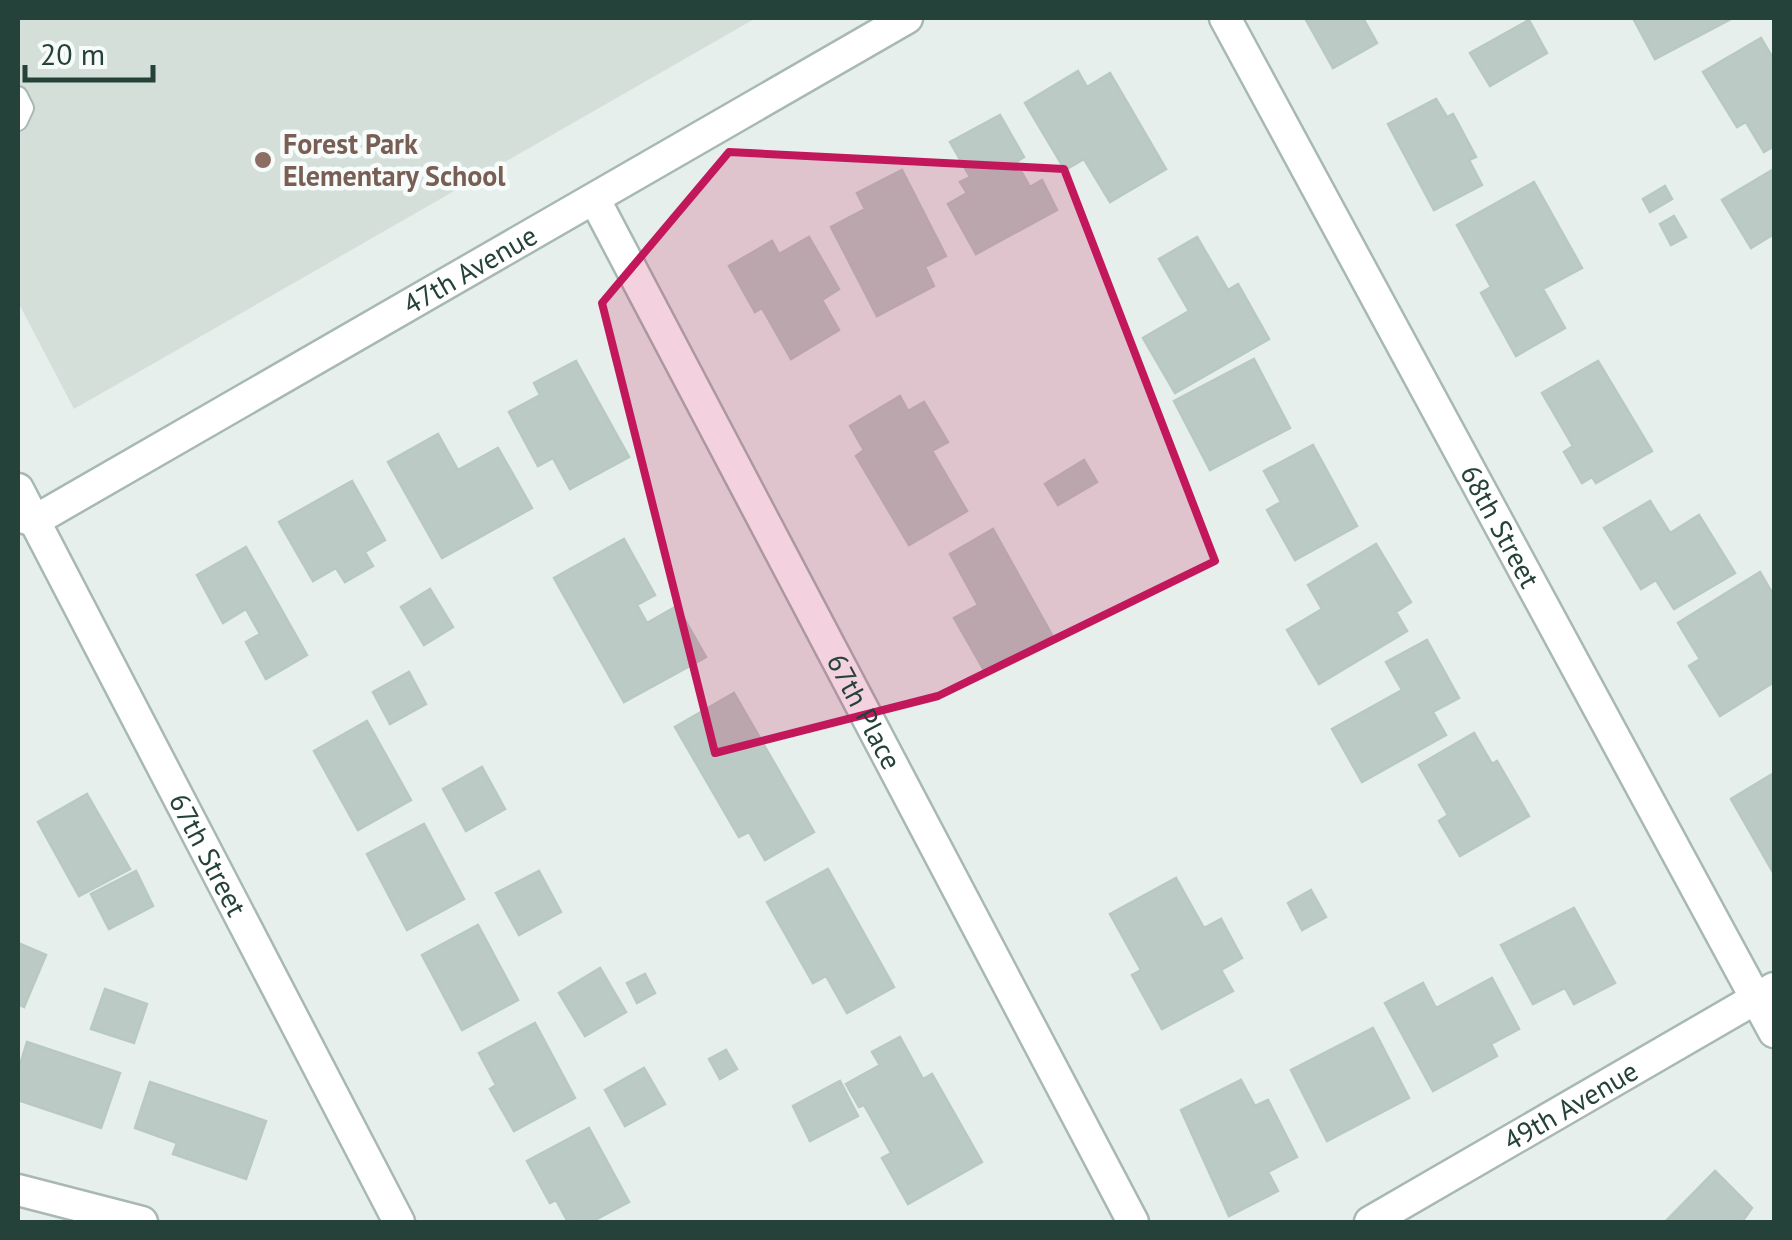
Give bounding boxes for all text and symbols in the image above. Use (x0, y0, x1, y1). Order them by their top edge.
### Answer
scale bar (25, 20, 152, 82)
text: 20 m (40, 34, 105, 73)
place label: Forest Park Elementary School (283, 125, 506, 194)
marker: Forest Park Elementary School (252, 149, 274, 171)
street label: 47th Avenue (396, 216, 543, 323)
street label: 68th Street (1452, 458, 1549, 594)
street label: 67th Place (819, 647, 910, 776)
street label: 67th Street (161, 786, 256, 923)
street label: 49th Avenue (1497, 1052, 1644, 1159)

